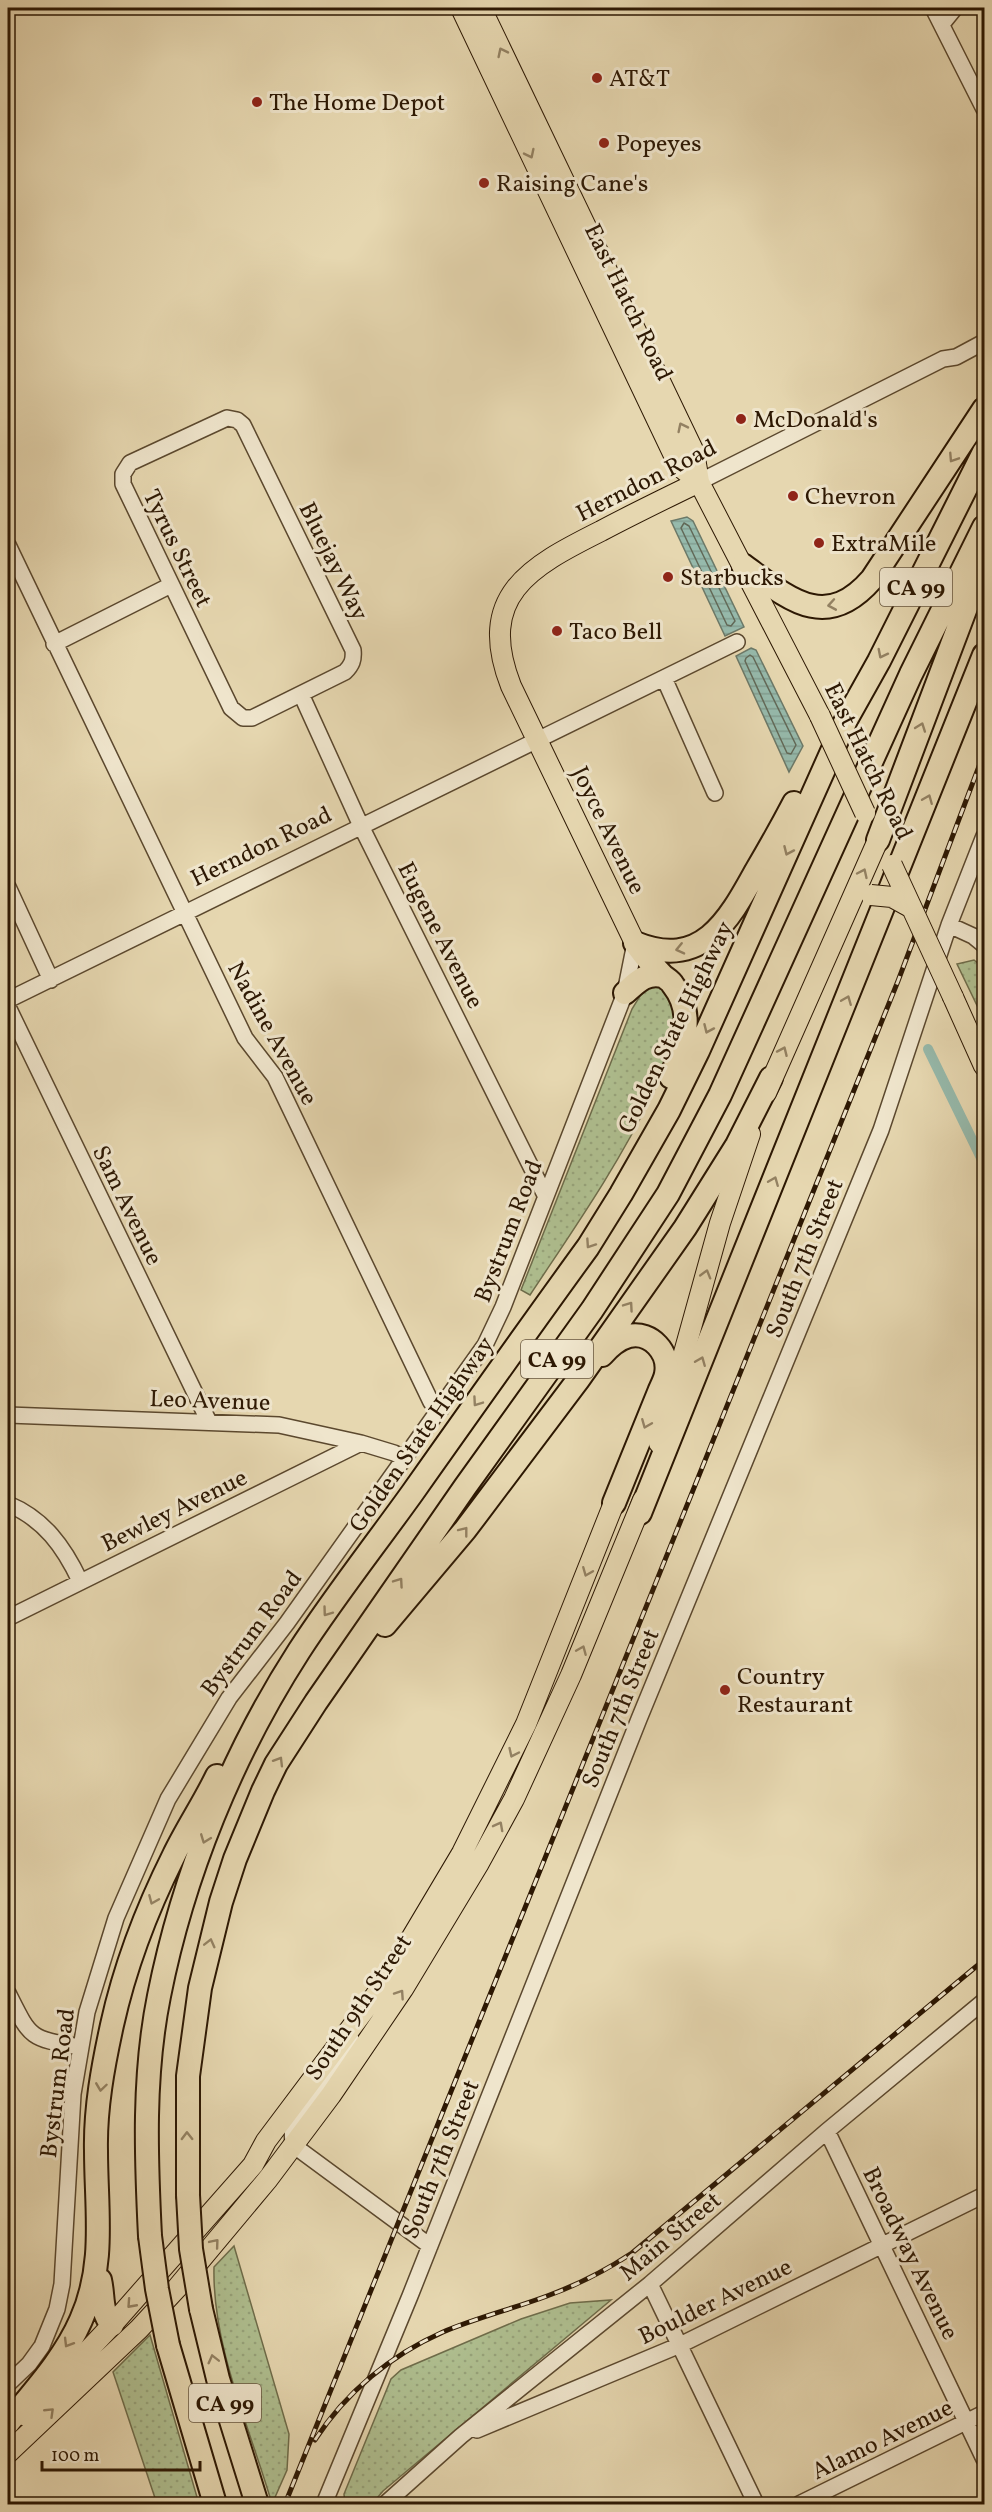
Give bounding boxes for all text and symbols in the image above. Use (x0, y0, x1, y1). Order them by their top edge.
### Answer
one-way arrow (498, 48, 510, 59)
place label: AT&T (609, 63, 670, 97)
marker: AT&T (590, 71, 604, 85)
place label: The Home Depot (269, 87, 445, 121)
marker: The Home Depot (250, 95, 264, 109)
place label: Popeyes (616, 128, 702, 162)
marker: Popeyes (597, 136, 611, 150)
one-way arrow (523, 147, 535, 158)
place label: Raising Cane's (496, 168, 648, 202)
marker: Raising Cane's (477, 176, 491, 190)
street label: East Hatch Road (574, 219, 680, 387)
place label: McDonald's (753, 404, 878, 438)
marker: McDonald's (734, 412, 748, 426)
one-way arrow (677, 422, 689, 433)
street label: Herndon Road (571, 432, 723, 532)
one-way arrow (949, 451, 960, 462)
place label: Chevron (805, 481, 896, 515)
street label: Tyrus Street (133, 484, 219, 614)
marker: Chevron (786, 489, 800, 503)
street label: Bluejay Way (289, 497, 376, 627)
place label: ExtraMile (831, 528, 936, 562)
marker: ExtraMile (812, 536, 826, 550)
place label: Starbucks (680, 562, 784, 596)
road number: CA 99 (880, 568, 952, 606)
marker: Starbucks (661, 570, 675, 584)
one-way arrow (827, 598, 837, 611)
place label: Taco Bell (569, 616, 663, 650)
marker: Taco Bell (550, 624, 564, 638)
one-way arrow (878, 647, 889, 658)
street label: East Hatch Road (814, 678, 920, 846)
one-way arrow (914, 722, 927, 733)
street label: Joyce Avenue (562, 761, 653, 901)
one-way arrow (920, 794, 933, 805)
street label: Herndon Road (185, 799, 338, 897)
one-way arrow (783, 844, 795, 855)
street label: Eugene Avenue (388, 857, 491, 1015)
one-way arrow (856, 868, 868, 879)
street label: Golden State Highway (611, 916, 743, 1140)
one-way arrow (675, 942, 685, 955)
street label: Nadine Avenue (218, 956, 325, 1112)
one-way arrow (840, 995, 852, 1006)
one-way arrow (704, 1022, 716, 1033)
one-way arrow (776, 1046, 788, 1057)
street label: Sam Avenue (82, 1140, 170, 1272)
street label: Bystrum Road (467, 1155, 553, 1308)
street label: South 7th Street (758, 1174, 853, 1344)
one-way arrow (767, 1176, 779, 1187)
one-way arrow (586, 1237, 597, 1248)
one-way arrow (699, 1270, 711, 1280)
one-way arrow (622, 1301, 633, 1312)
street label: Golden State Highway (342, 1330, 503, 1540)
road number: CA 99 (521, 1340, 593, 1378)
one-way arrow (694, 1357, 706, 1368)
street label: Leo Avenue (149, 1383, 271, 1421)
one-way arrow (473, 1396, 484, 1407)
one-way arrow (641, 1418, 653, 1429)
street label: Bewley Avenue (96, 1462, 254, 1562)
one-way arrow (457, 1527, 468, 1538)
street label: Bystrum Road (194, 1564, 311, 1705)
one-way arrow (582, 1566, 594, 1577)
one-way arrow (392, 1578, 403, 1589)
one-way arrow (323, 1606, 334, 1617)
street label: South 7th Street (574, 1624, 669, 1794)
one-way arrow (575, 1645, 587, 1656)
place label: Country Restaurant (737, 1661, 853, 1723)
marker: Country Restaurant (718, 1683, 732, 1697)
one-way arrow (508, 1746, 520, 1757)
one-way arrow (271, 1757, 283, 1767)
one-way arrow (492, 1822, 503, 1833)
one-way arrow (200, 1833, 212, 1844)
one-way arrow (149, 1893, 161, 1904)
street label: South 9th Street (298, 1928, 421, 2088)
one-way arrow (203, 1938, 216, 1948)
one-way arrow (393, 1990, 404, 2001)
street label: Bystrum Road (33, 2006, 85, 2160)
street label: South 7th Street (394, 2075, 489, 2245)
one-way arrow (96, 2082, 108, 2091)
one-way arrow (181, 2132, 193, 2141)
street label: Broadway Avenue (853, 2162, 966, 2346)
street label: Main Street (613, 2185, 730, 2290)
one-way arrow (208, 2238, 219, 2249)
street label: Boulder Avenue (634, 2251, 798, 2355)
one-way arrow (127, 2297, 138, 2307)
one-way arrow (64, 2337, 76, 2347)
one-way arrow (208, 2354, 221, 2364)
road number: CA 99 (189, 2384, 261, 2422)
street label: Alamo Avenue (807, 2392, 959, 2490)
one-way arrow (43, 2408, 53, 2419)
scale bar (42, 2434, 200, 2472)
text: 100 m (51, 2444, 100, 2469)

